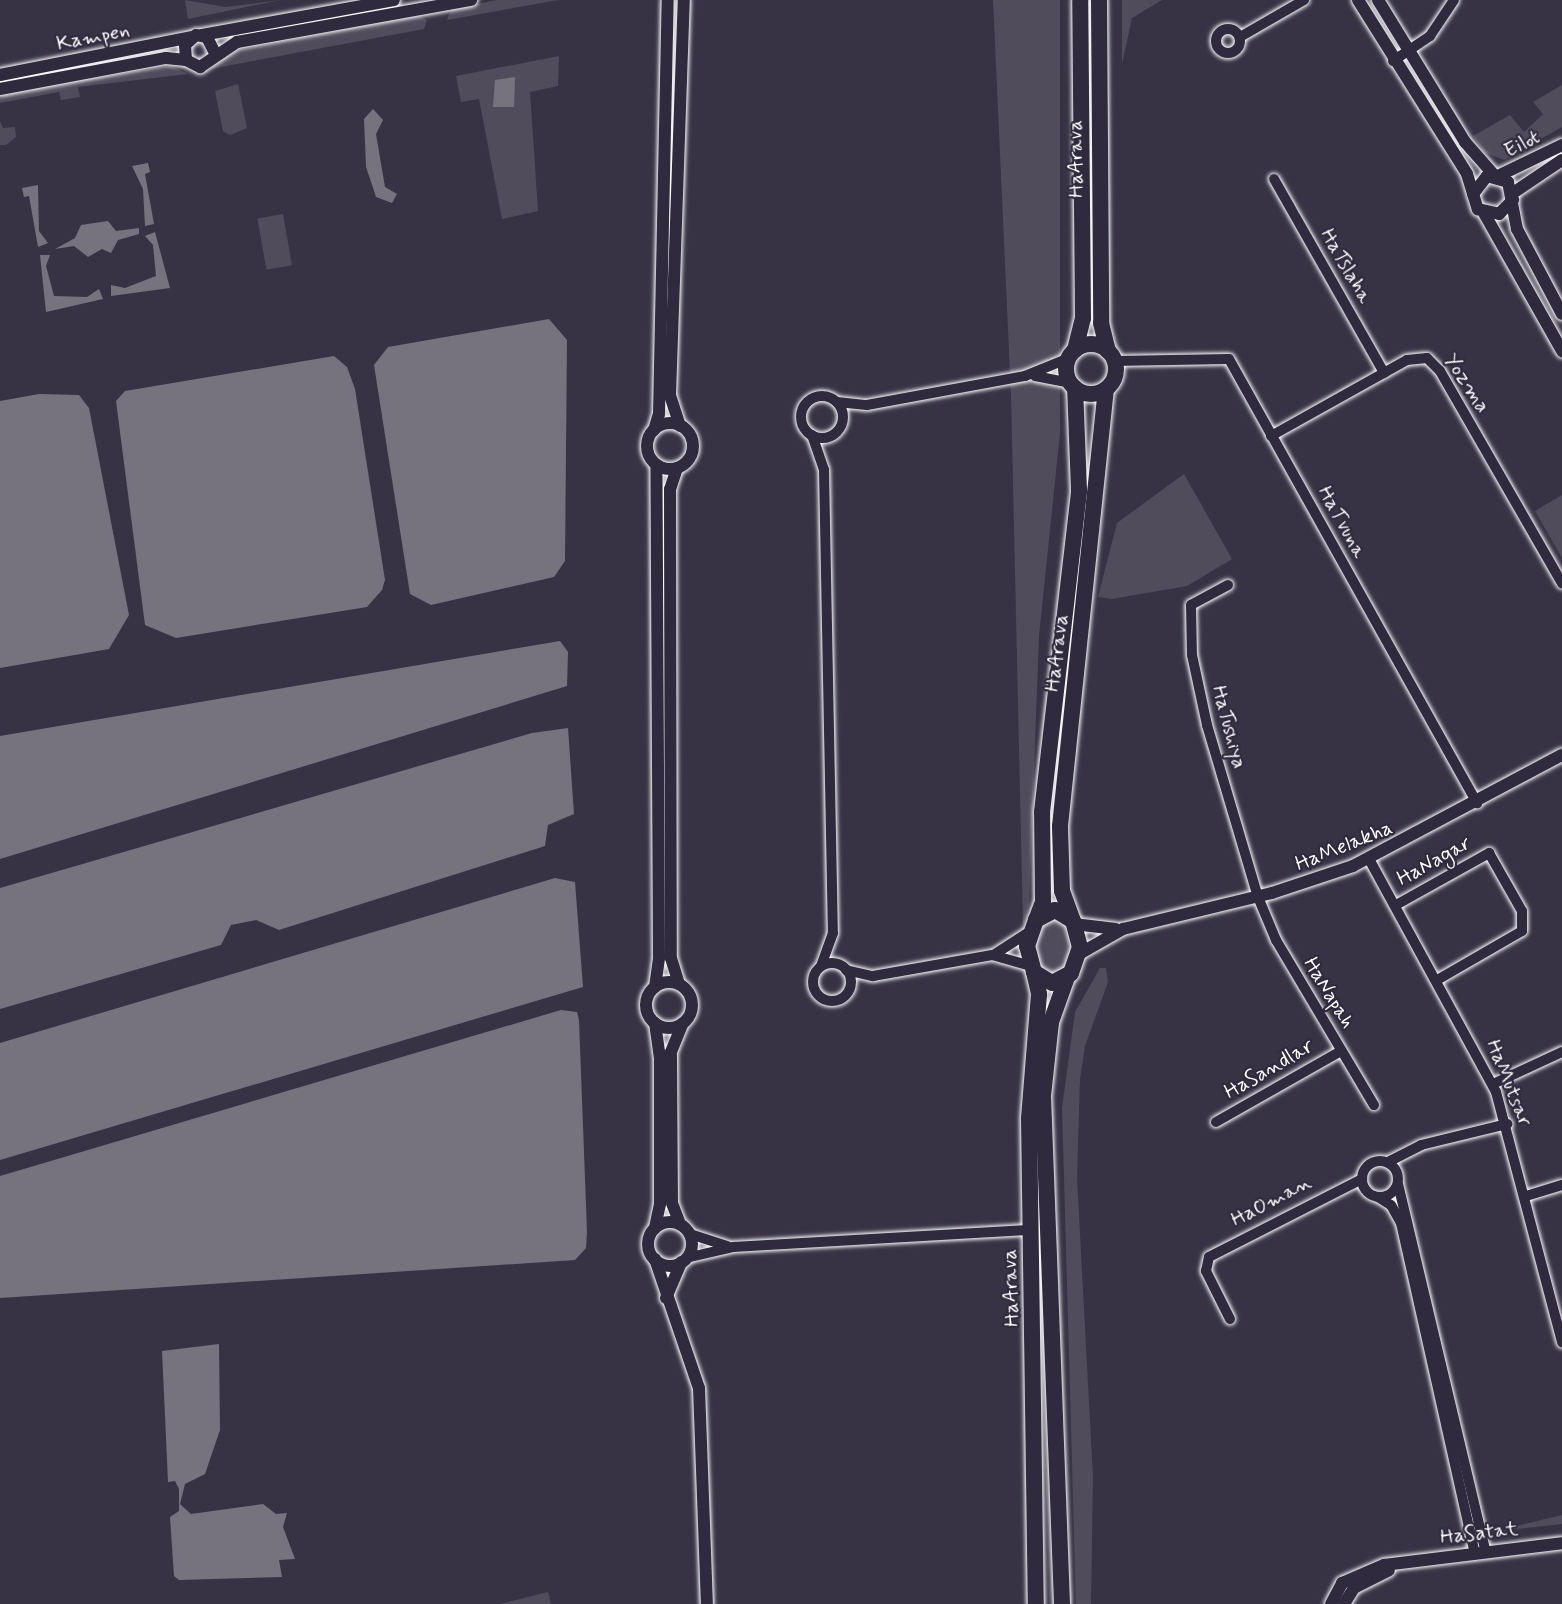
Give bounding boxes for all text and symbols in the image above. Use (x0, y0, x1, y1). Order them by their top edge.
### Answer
street label: Kampen (54, 18, 132, 56)
street label: HaArava (1063, 120, 1089, 198)
street label: Eilot (1500, 124, 1544, 164)
street label: HaTslaha (1314, 224, 1378, 308)
street label: Yozma (1439, 349, 1495, 417)
street label: HaTvuna (1312, 482, 1372, 562)
street label: HaArava (1040, 613, 1074, 693)
street label: HaTushiya (1206, 683, 1252, 771)
street label: HaMelakha (1292, 815, 1396, 877)
street label: HaNagar (1393, 830, 1475, 892)
street label: HaNapah (1298, 953, 1360, 1033)
street label: HaSandlar (1220, 1033, 1318, 1105)
street label: HaMutsar (1480, 1036, 1538, 1130)
street label: HaOman (1227, 1169, 1315, 1233)
street label: HaArava (997, 1249, 1025, 1327)
street label: HaSatat (1439, 1516, 1519, 1550)

